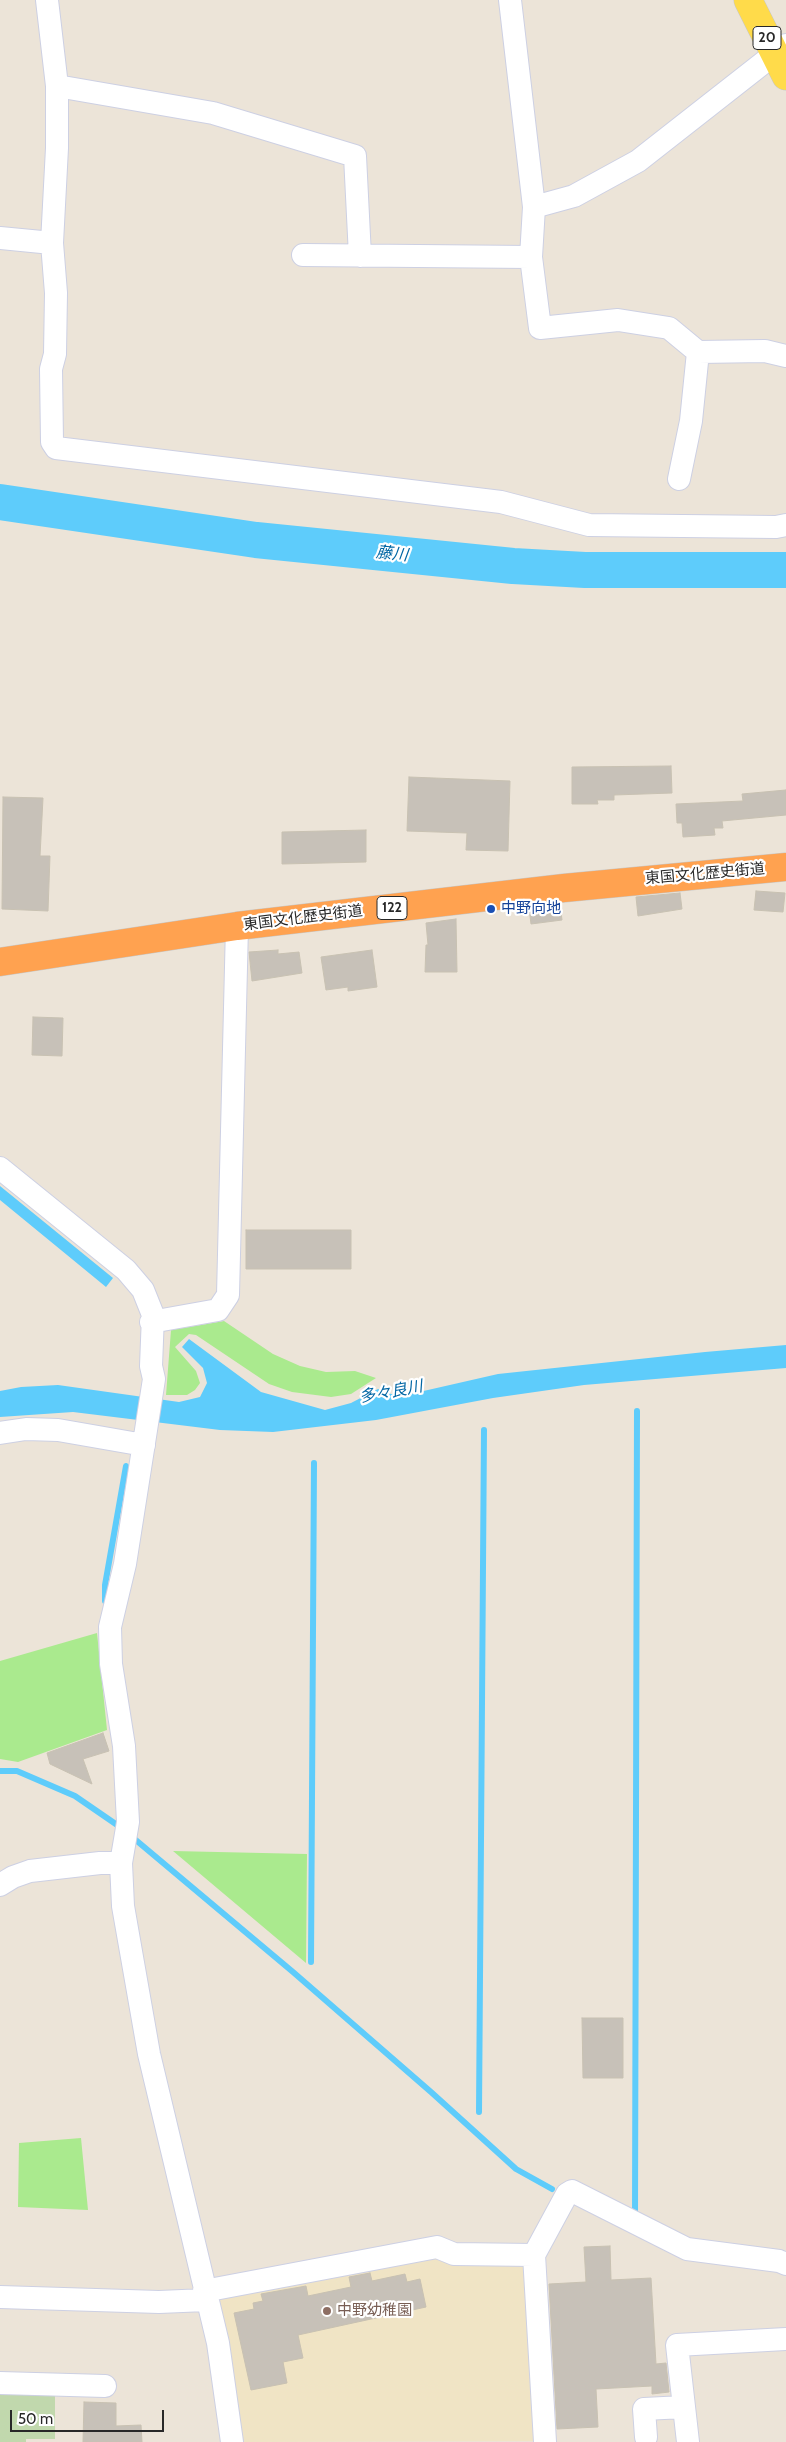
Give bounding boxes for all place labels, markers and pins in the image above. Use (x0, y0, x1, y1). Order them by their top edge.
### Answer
place label: 中野向地 (501, 900, 561, 918)
marker: 中野向地 (485, 903, 497, 915)
place label: 中野幼稚園 (337, 2302, 412, 2320)
marker: 中野幼稚園 (321, 2305, 333, 2317)

